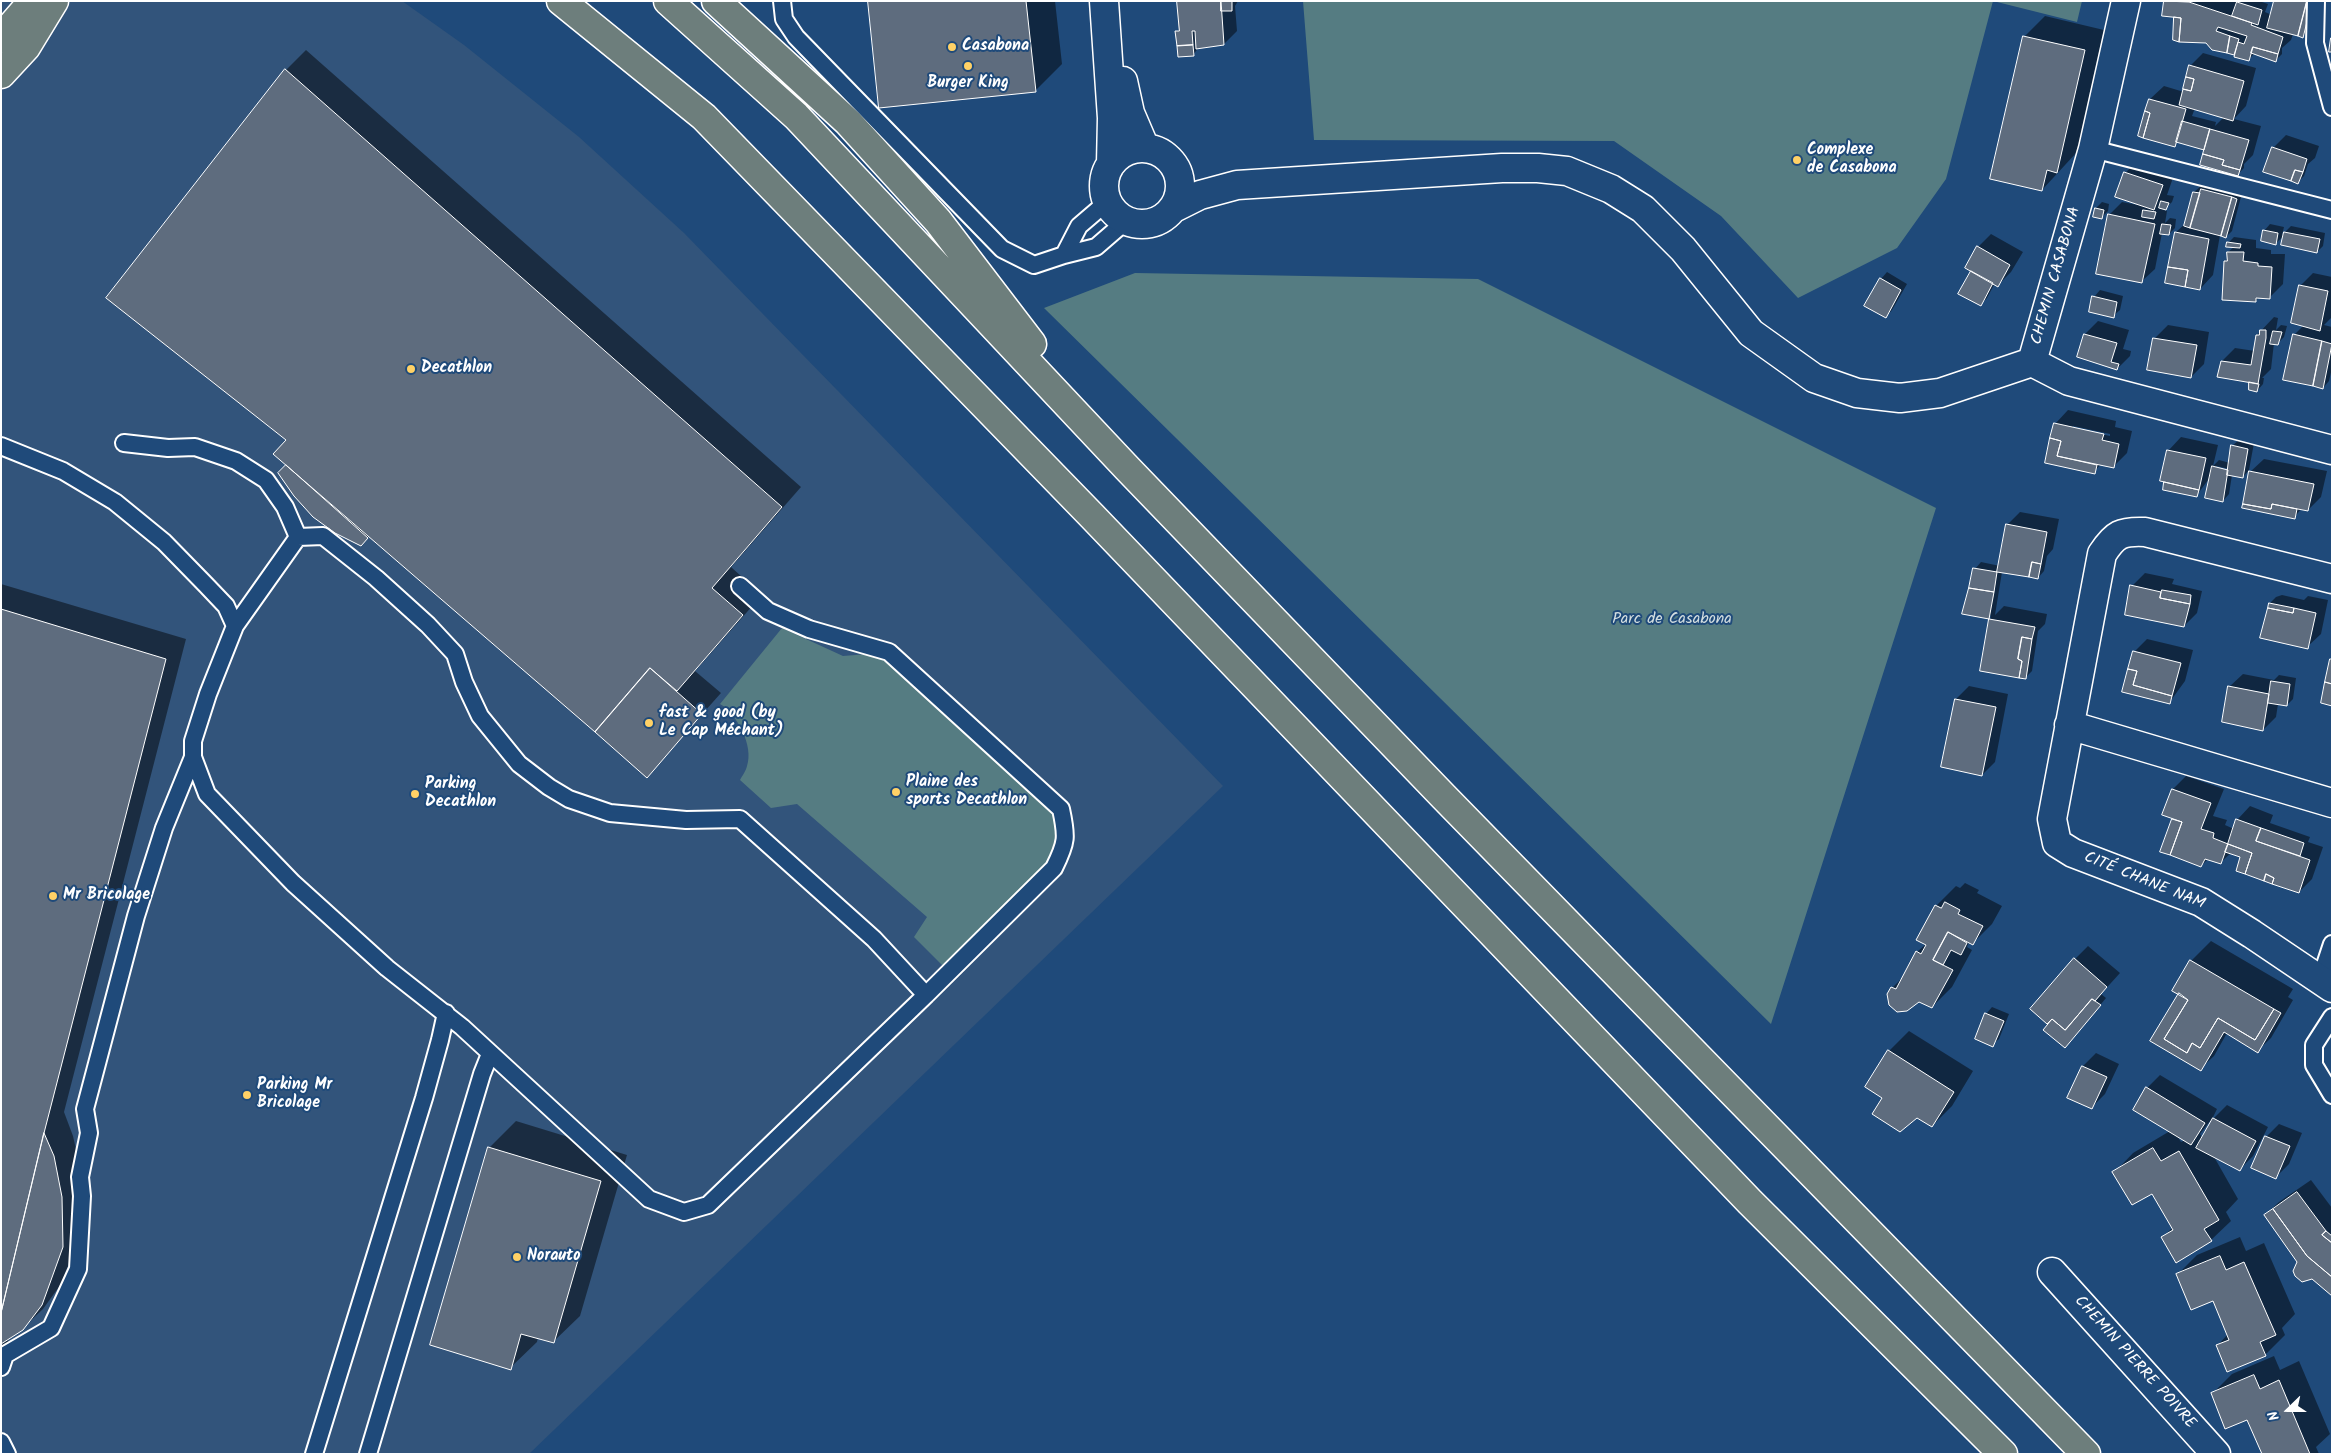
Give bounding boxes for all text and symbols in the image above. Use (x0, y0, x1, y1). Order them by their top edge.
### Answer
place label: Casabona (962, 37, 1029, 57)
marker: Casabona (946, 41, 958, 53)
marker: Burger King (962, 60, 974, 72)
place label: Burger King (927, 74, 1009, 94)
place label: Complexe de Casabona (1807, 141, 1897, 179)
marker: Complexe de Casabona (1791, 154, 1803, 166)
street label: CHEMIN CASABONA (2028, 205, 2086, 347)
place label: Decathlon (421, 359, 492, 379)
marker: Decathlon (405, 363, 417, 375)
park label: Parc de Casabona (1612, 610, 1732, 630)
place label: fast & good (by Le Cap Méchant) (659, 704, 783, 742)
marker: fast & good (by Le Cap Méchant) (643, 717, 655, 729)
place label: Plaine des sports Decathlon (906, 773, 1027, 811)
place label: Parking Decathlon (425, 775, 496, 813)
marker: Plaine des sports Decathlon (890, 786, 902, 798)
marker: Parking Decathlon (409, 788, 421, 800)
street label: CITÉ CHANE NAM (2081, 849, 2207, 915)
place label: Mr Bricolage (63, 886, 150, 906)
marker: Mr Bricolage (47, 890, 59, 902)
place label: Parking Mr Bricolage (257, 1076, 332, 1114)
marker: Parking Mr Bricolage (241, 1089, 253, 1101)
place label: Norauto (527, 1247, 581, 1267)
marker: Norauto (511, 1251, 523, 1263)
street label: CHEMIN PIERRE POIVRE (2069, 1292, 2199, 1434)
north arrow (2263, 1385, 2313, 1435)
text: N (2262, 1407, 2286, 1424)

